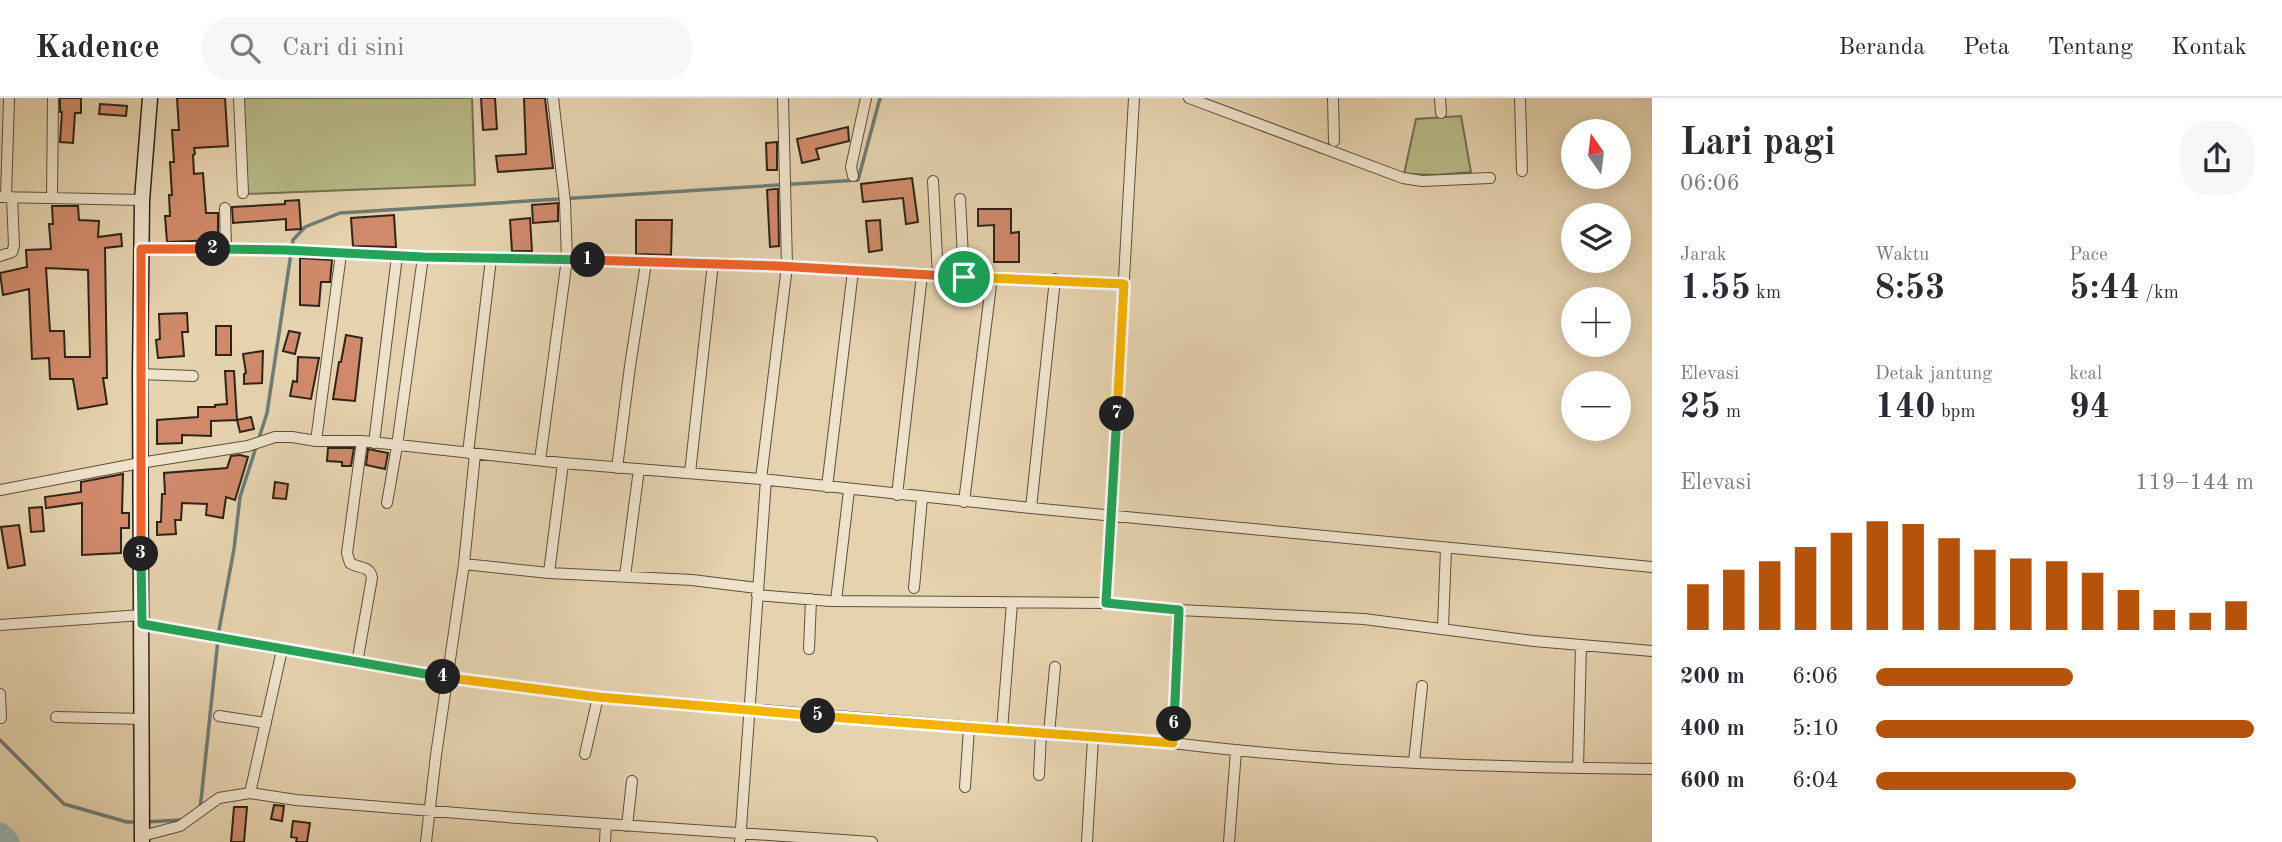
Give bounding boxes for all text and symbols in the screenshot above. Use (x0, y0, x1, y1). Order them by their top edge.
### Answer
search box (202, 17, 692, 80)
icon: search (226, 29, 264, 67)
text: Kadence (35, 32, 160, 65)
text: Cari di sini (282, 35, 404, 61)
text: Beranda (1839, 36, 1925, 60)
text: Peta (1963, 36, 2010, 60)
text: Tentang (2048, 36, 2133, 60)
text: Kontak (2171, 36, 2247, 60)
north arrow (1561, 119, 1631, 189)
map controls (1561, 119, 1631, 441)
button: share (2180, 121, 2254, 195)
text: Lari pagi (1680, 125, 1835, 163)
text: 06:06 (1680, 172, 1740, 195)
button: layers (1561, 203, 1631, 273)
pin: 2 (196, 232, 230, 266)
text: 2 (207, 239, 218, 258)
pin: 1 (570, 242, 606, 278)
text: Jarak (1680, 246, 1727, 265)
text: Waktu (1875, 246, 1930, 265)
text: Pace (2069, 246, 2108, 265)
pin (934, 247, 994, 307)
text: 1 (582, 250, 593, 269)
icon: arrive (945, 258, 983, 296)
text: 1.55 (1680, 271, 1751, 306)
text: 8:53 (1875, 271, 1945, 306)
text: 5:44 (2069, 271, 2140, 306)
text: km (1751, 284, 1781, 303)
text: /km (2140, 284, 2179, 303)
button: + (1561, 287, 1631, 357)
text: Elevasi (1680, 365, 1739, 384)
text: Detak jantung (1875, 365, 1993, 384)
text: kcal (2069, 365, 2102, 384)
button: − (1561, 371, 1631, 441)
text: 25 (1680, 390, 1721, 425)
text: 140 (1875, 390, 1936, 425)
text: 94 (2069, 390, 2110, 425)
pin: 7 (1100, 396, 1134, 432)
text: m (1721, 403, 1741, 422)
text: bpm (1936, 403, 1976, 422)
text: 7 (1111, 404, 1122, 423)
text: Elevasi (1680, 471, 1752, 494)
text: 119–144 m (2135, 471, 2254, 494)
pin: 3 (124, 536, 158, 572)
text: 3 (135, 544, 146, 563)
pin: 4 (426, 660, 460, 694)
text: 200 m (1680, 665, 1745, 688)
text: 6:06 (1792, 665, 1838, 688)
text: 4 (437, 667, 448, 686)
pin: 5 (800, 698, 836, 734)
text: 5 (812, 706, 823, 725)
pin: 6 (1156, 706, 1192, 742)
text: 6 (1168, 714, 1179, 733)
text: 400 m (1680, 717, 1745, 740)
text: 5:10 (1792, 717, 1838, 740)
text: 600 m (1680, 769, 1745, 792)
text: 6:04 (1792, 769, 1838, 792)

